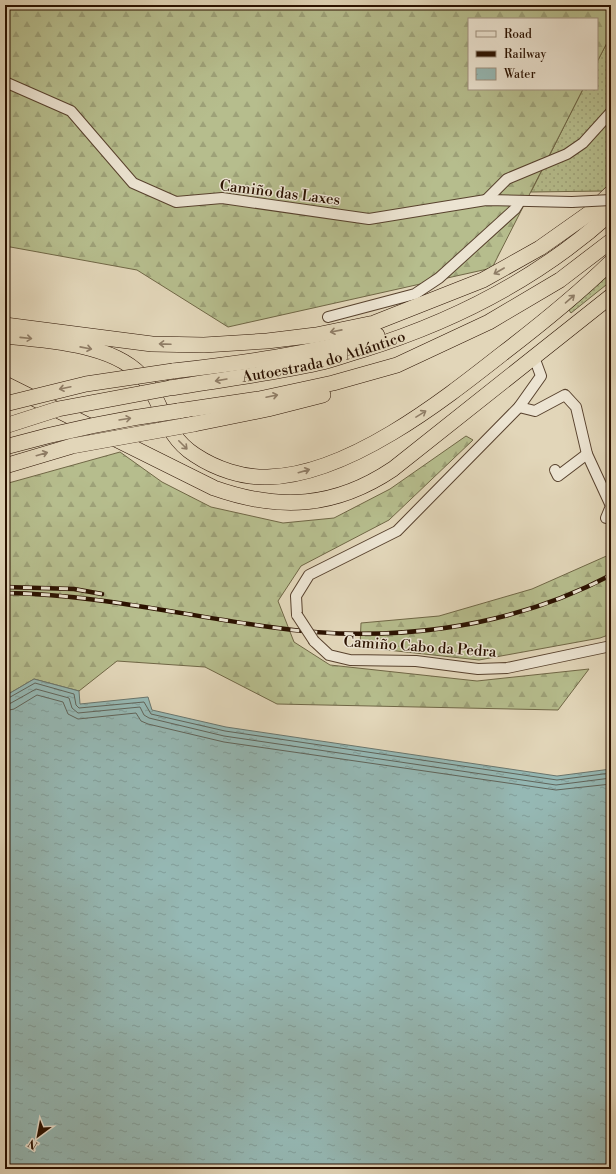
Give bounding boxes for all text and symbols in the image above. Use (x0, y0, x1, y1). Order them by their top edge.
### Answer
legend (468, 18, 598, 90)
text: Road (504, 27, 532, 42)
text: Railway (504, 47, 546, 62)
text: Water (503, 67, 536, 82)
street label: Camiño das Laxes (219, 176, 341, 210)
one-way arrow (494, 267, 506, 275)
one-way arrow (565, 294, 575, 303)
street label: Autoestrada do Atlántico (240, 327, 408, 387)
one-way arrow (329, 328, 342, 336)
one-way arrow (19, 334, 32, 342)
one-way arrow (159, 341, 172, 348)
one-way arrow (79, 345, 92, 353)
one-way arrow (215, 376, 228, 384)
one-way arrow (59, 385, 72, 393)
one-way arrow (265, 392, 278, 400)
one-way arrow (415, 410, 426, 418)
one-way arrow (118, 415, 131, 423)
one-way arrow (178, 440, 188, 449)
one-way arrow (35, 450, 48, 457)
one-way arrow (298, 467, 311, 474)
street label: Camiño Cabo da Pedra (343, 632, 497, 662)
north arrow (18, 1116, 58, 1156)
text: N (26, 1135, 41, 1152)

